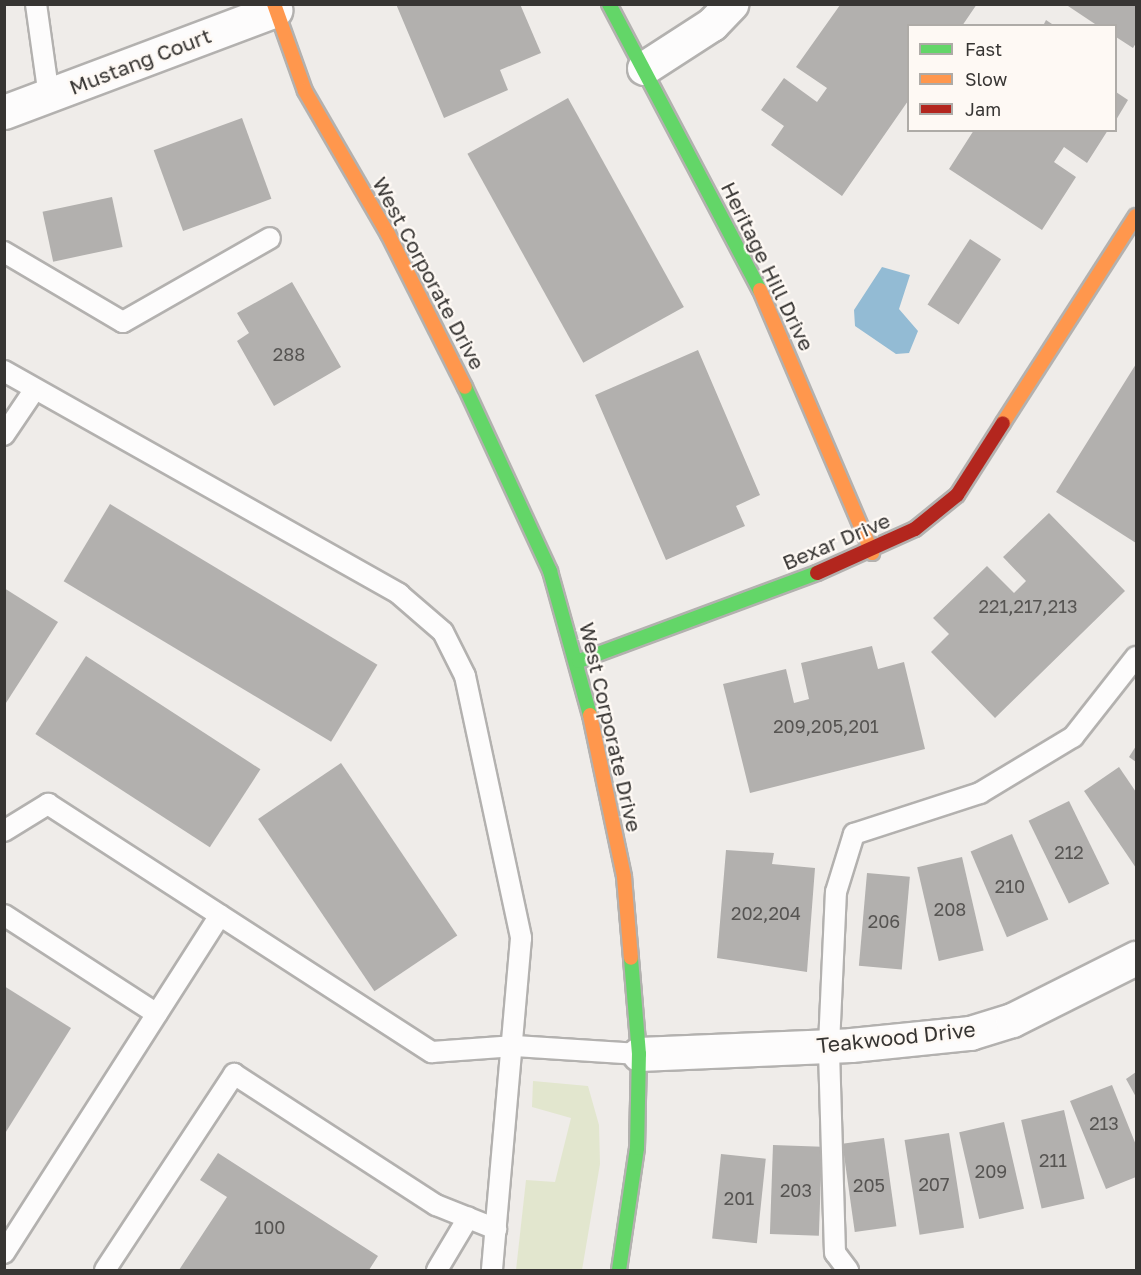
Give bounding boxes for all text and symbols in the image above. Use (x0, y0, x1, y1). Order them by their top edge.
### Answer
street label: Mustang Court (66, 22, 214, 100)
legend (907, 24, 1117, 132)
text: Fast (965, 38, 1002, 60)
text: Slow (965, 68, 1007, 90)
text: Jam (965, 98, 1001, 120)
street label: West Corporate Drive (368, 172, 490, 374)
street label: Heritage Hill Drive (716, 177, 820, 355)
house number: 288 (273, 343, 305, 365)
street label: Bexar Drive (778, 507, 894, 575)
house number: 221,217,213 (979, 595, 1077, 617)
street label: West Corporate Drive (575, 620, 647, 834)
house number: 209,205,201 (773, 715, 879, 737)
house number: 212 (1054, 841, 1084, 863)
house number: 210 (995, 875, 1025, 897)
house number: 208 (934, 898, 966, 920)
house number: 202,204 (731, 902, 801, 924)
house number: 206 (868, 910, 900, 932)
street label: Teakwood Drive (815, 1016, 977, 1058)
house number: 213 (1089, 1112, 1119, 1134)
house number: 211 (1039, 1149, 1067, 1171)
house number: 209 (975, 1160, 1007, 1182)
house number: 207 (918, 1173, 950, 1195)
house number: 205 (853, 1174, 885, 1196)
house number: 203 (780, 1179, 812, 1201)
house number: 201 (724, 1187, 754, 1209)
house number: 100 (254, 1216, 286, 1238)

